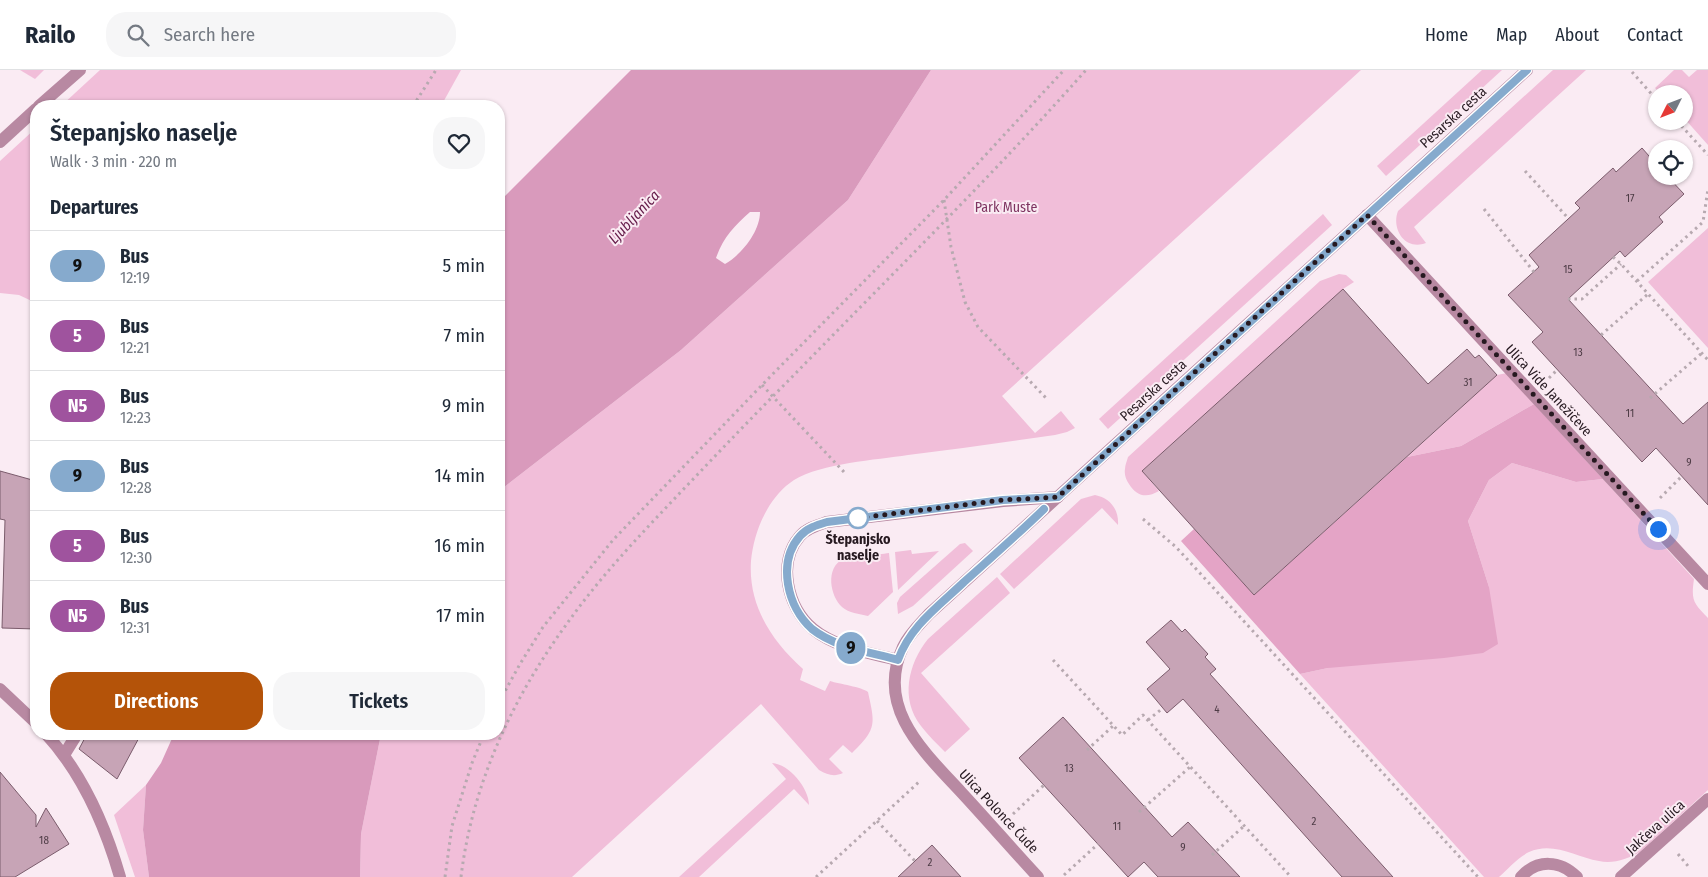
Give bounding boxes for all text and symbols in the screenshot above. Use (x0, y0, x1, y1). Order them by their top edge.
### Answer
search box (106, 12, 456, 57)
text: Railo (25, 21, 76, 49)
icon: search (124, 21, 152, 49)
text: Search here (164, 23, 255, 46)
text: Home (1425, 24, 1468, 46)
text: Map (1496, 24, 1527, 46)
text: About (1555, 24, 1599, 46)
text: Contact (1627, 24, 1683, 46)
street label: Pesarska cesta (1417, 83, 1490, 152)
north arrow (1648, 85, 1692, 130)
map controls (1648, 85, 1693, 185)
button: heart (433, 117, 485, 169)
text: Štepanjsko naselje (50, 119, 237, 147)
button: locate (1648, 140, 1693, 185)
text: Walk · 3 min · 220 m (50, 152, 177, 171)
water label: Ljubljanica (605, 186, 664, 248)
house number: 17 (1626, 192, 1635, 205)
text: Departures (50, 196, 138, 219)
park label: Park Muste (975, 199, 1037, 216)
text: Bus (120, 245, 149, 268)
text: 5 min (442, 254, 485, 277)
text: 9 (73, 255, 82, 277)
house number: 15 (1563, 263, 1573, 276)
text: 12:19 (120, 268, 150, 287)
text: Bus (120, 315, 149, 338)
text: 7 min (443, 324, 485, 347)
text: 5 (73, 325, 82, 347)
text: 12:21 (120, 338, 150, 357)
street label: Ulica Vide Janežičeve (1502, 341, 1596, 440)
house number: 13 (1573, 346, 1583, 359)
street label: Pesarska cesta (1117, 356, 1190, 425)
house number: 31 (1464, 376, 1473, 389)
text: Bus (120, 385, 149, 408)
text: 9 min (442, 394, 485, 417)
text: N5 (68, 395, 87, 417)
house number: 11 (1626, 407, 1634, 420)
text: 12:23 (120, 408, 151, 427)
text: Bus (120, 455, 149, 478)
house number: 9 (1686, 456, 1692, 469)
text: 14 min (435, 464, 485, 487)
text: 9 (73, 465, 82, 487)
text: 12:28 (120, 478, 152, 497)
marker: Štepanjsko naselje (847, 507, 869, 529)
your location (1646, 517, 1671, 542)
text: Bus (120, 525, 149, 548)
place label: Štepanjsko naselje (825, 530, 891, 564)
text: 16 min (434, 534, 485, 557)
text: 5 (73, 535, 82, 557)
text: 12:30 (120, 548, 152, 567)
text: Bus (120, 595, 149, 618)
text: 17 min (436, 604, 485, 627)
text: N5 (68, 605, 87, 627)
text: 12:31 (120, 618, 150, 637)
line badge: 9 (835, 632, 867, 664)
text: 9 (846, 637, 856, 659)
button: Directions (50, 672, 263, 730)
button: Tickets (273, 672, 485, 730)
house number: 4 (1214, 703, 1220, 716)
house number: 13 (1064, 762, 1074, 775)
street label: Ulica Polonce Čude (955, 765, 1043, 857)
street label: Jakčeva ulica (1622, 797, 1688, 858)
house number: 2 (1312, 815, 1317, 828)
house number: 11 (1113, 820, 1121, 833)
house number: 18 (39, 834, 49, 847)
house number: 9 (1180, 841, 1186, 854)
house number: 2 (928, 856, 933, 869)

